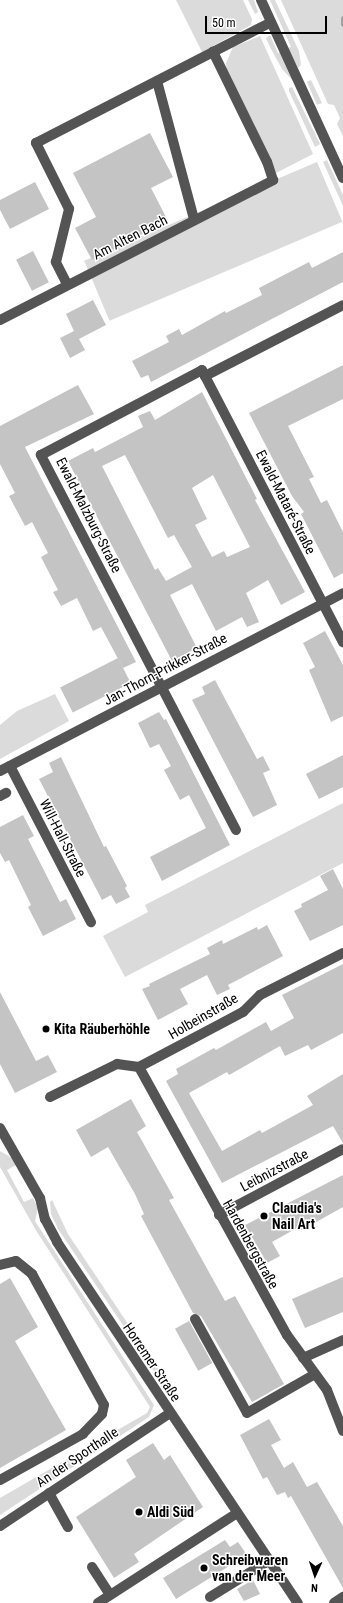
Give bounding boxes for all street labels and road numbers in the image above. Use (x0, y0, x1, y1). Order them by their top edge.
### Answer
street label: Am Alten Bach (90, 211, 170, 263)
street label: Ewald-Mataré-Straße (253, 447, 319, 557)
street label: Ewald-Malzburg-Straße (53, 455, 125, 575)
street label: Jan-Thorn-Prikker-Straße (100, 629, 230, 709)
street label: Will-Hall-Straße (36, 796, 90, 880)
street label: Holbeinstraße (165, 989, 241, 1043)
street label: Leibnizstraße (237, 1145, 311, 1195)
street label: Hardenbergstraße (220, 1196, 282, 1292)
street label: Horremer Straße (120, 1319, 184, 1405)
street label: An der Sporthalle (33, 1423, 121, 1491)

